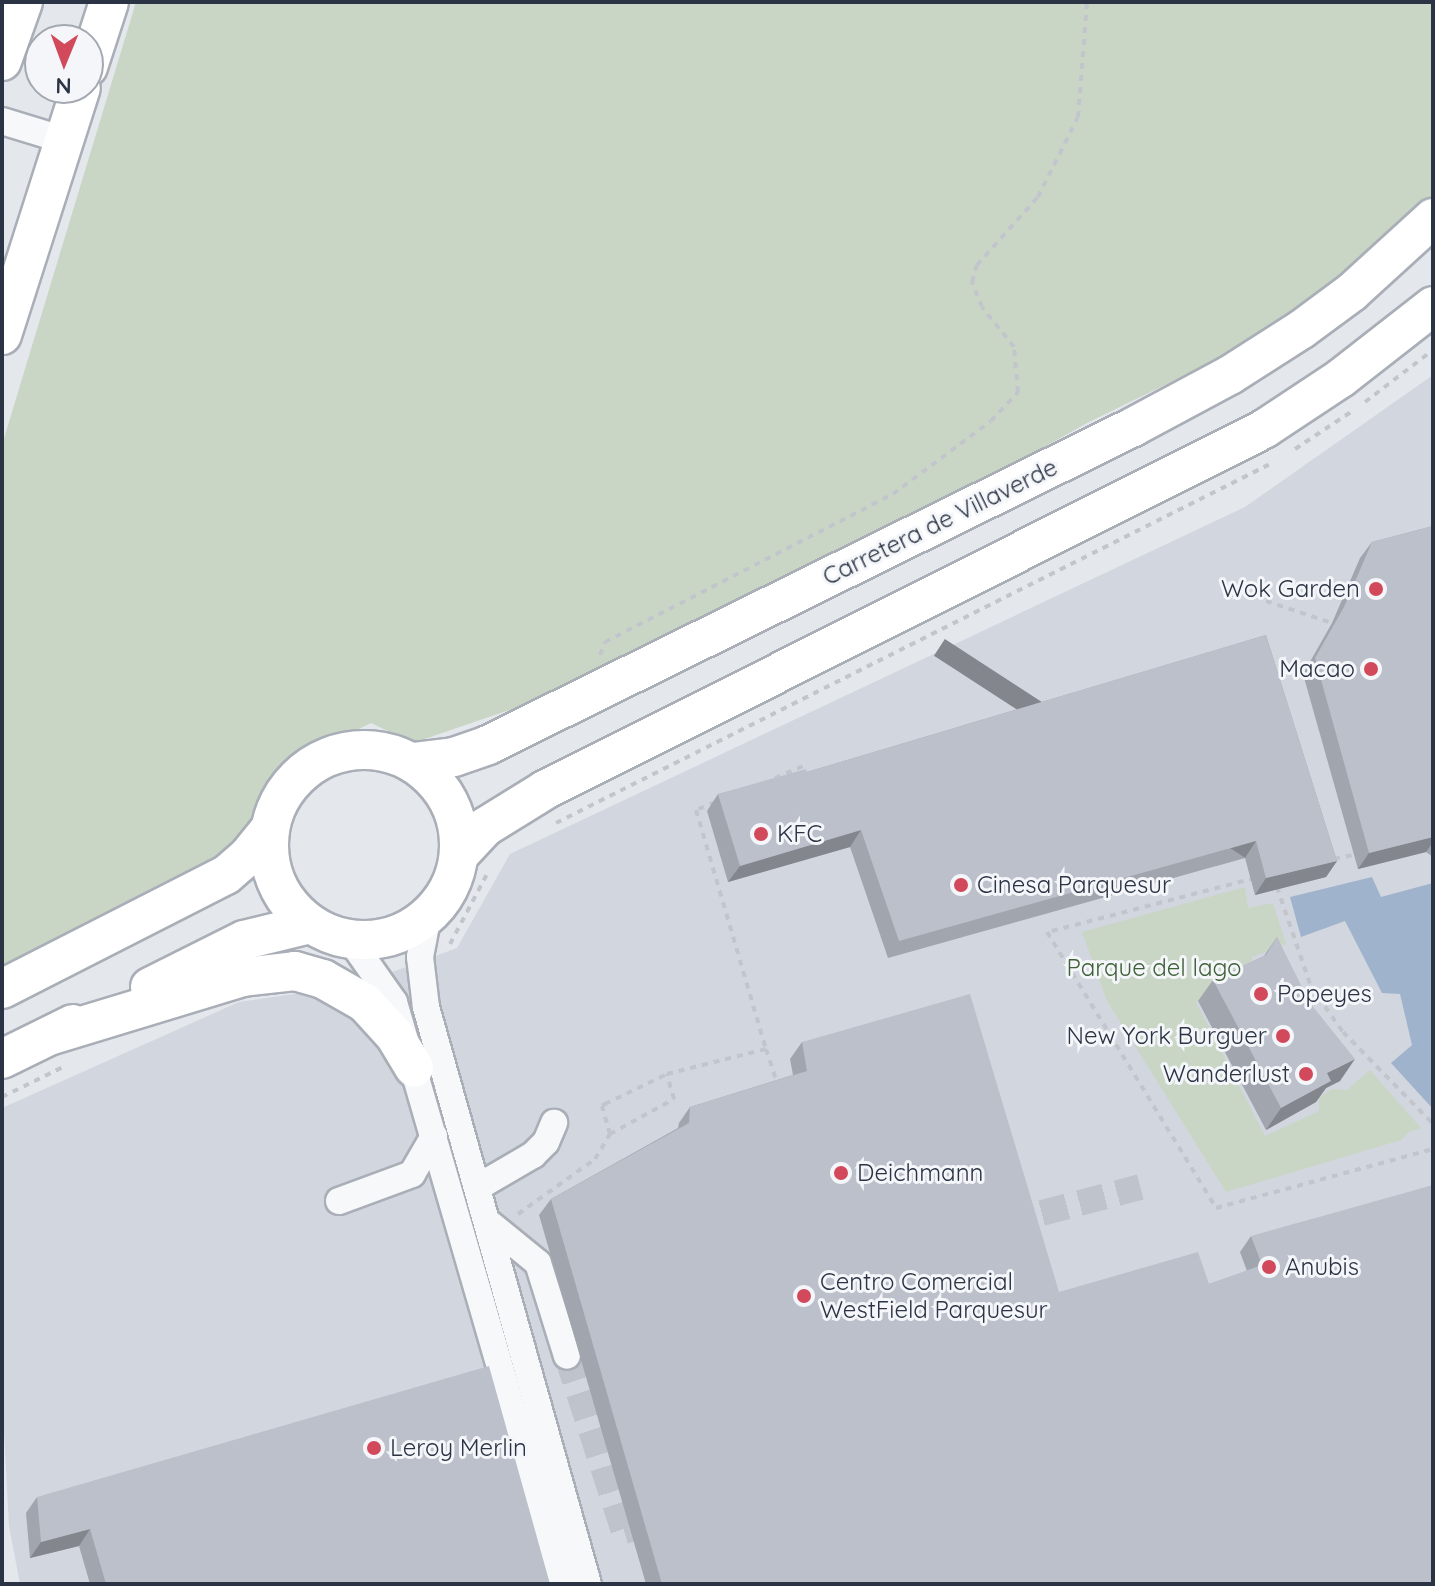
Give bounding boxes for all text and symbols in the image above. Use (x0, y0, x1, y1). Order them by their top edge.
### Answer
north arrow (24, 24, 104, 104)
text: N (55, 72, 72, 100)
street label: Carretera de Villaverde (818, 453, 1062, 591)
place label: Wok Garden (1221, 575, 1360, 603)
marker: Wok Garden (1367, 580, 1385, 598)
place label: Macao (1279, 655, 1355, 683)
marker: Macao (1362, 660, 1380, 678)
place label: KFC (777, 820, 822, 848)
marker: KFC (752, 825, 770, 843)
place label: Cinesa Parquesur (977, 871, 1171, 899)
marker: Cinesa Parquesur (952, 876, 970, 894)
park label: Parque del lago (1067, 954, 1241, 982)
place label: Popeyes (1277, 980, 1372, 1008)
marker: Popeyes (1252, 985, 1270, 1003)
place label: New York Burguer (1066, 1022, 1267, 1050)
marker: New York Burguer (1274, 1027, 1292, 1045)
place label: Wanderlust (1163, 1060, 1290, 1088)
marker: Wanderlust (1297, 1065, 1315, 1083)
place label: Deichmann (857, 1159, 983, 1187)
marker: Deichmann (832, 1164, 850, 1182)
place label: Anubis (1285, 1253, 1359, 1281)
marker: Anubis (1260, 1258, 1278, 1276)
place label: Centro Comercial WestField Parquesur (820, 1268, 1048, 1324)
marker: Centro Comercial WestField Parquesur (795, 1287, 813, 1305)
place label: Leroy Merlin (390, 1434, 527, 1462)
marker: Leroy Merlin (365, 1439, 383, 1457)

